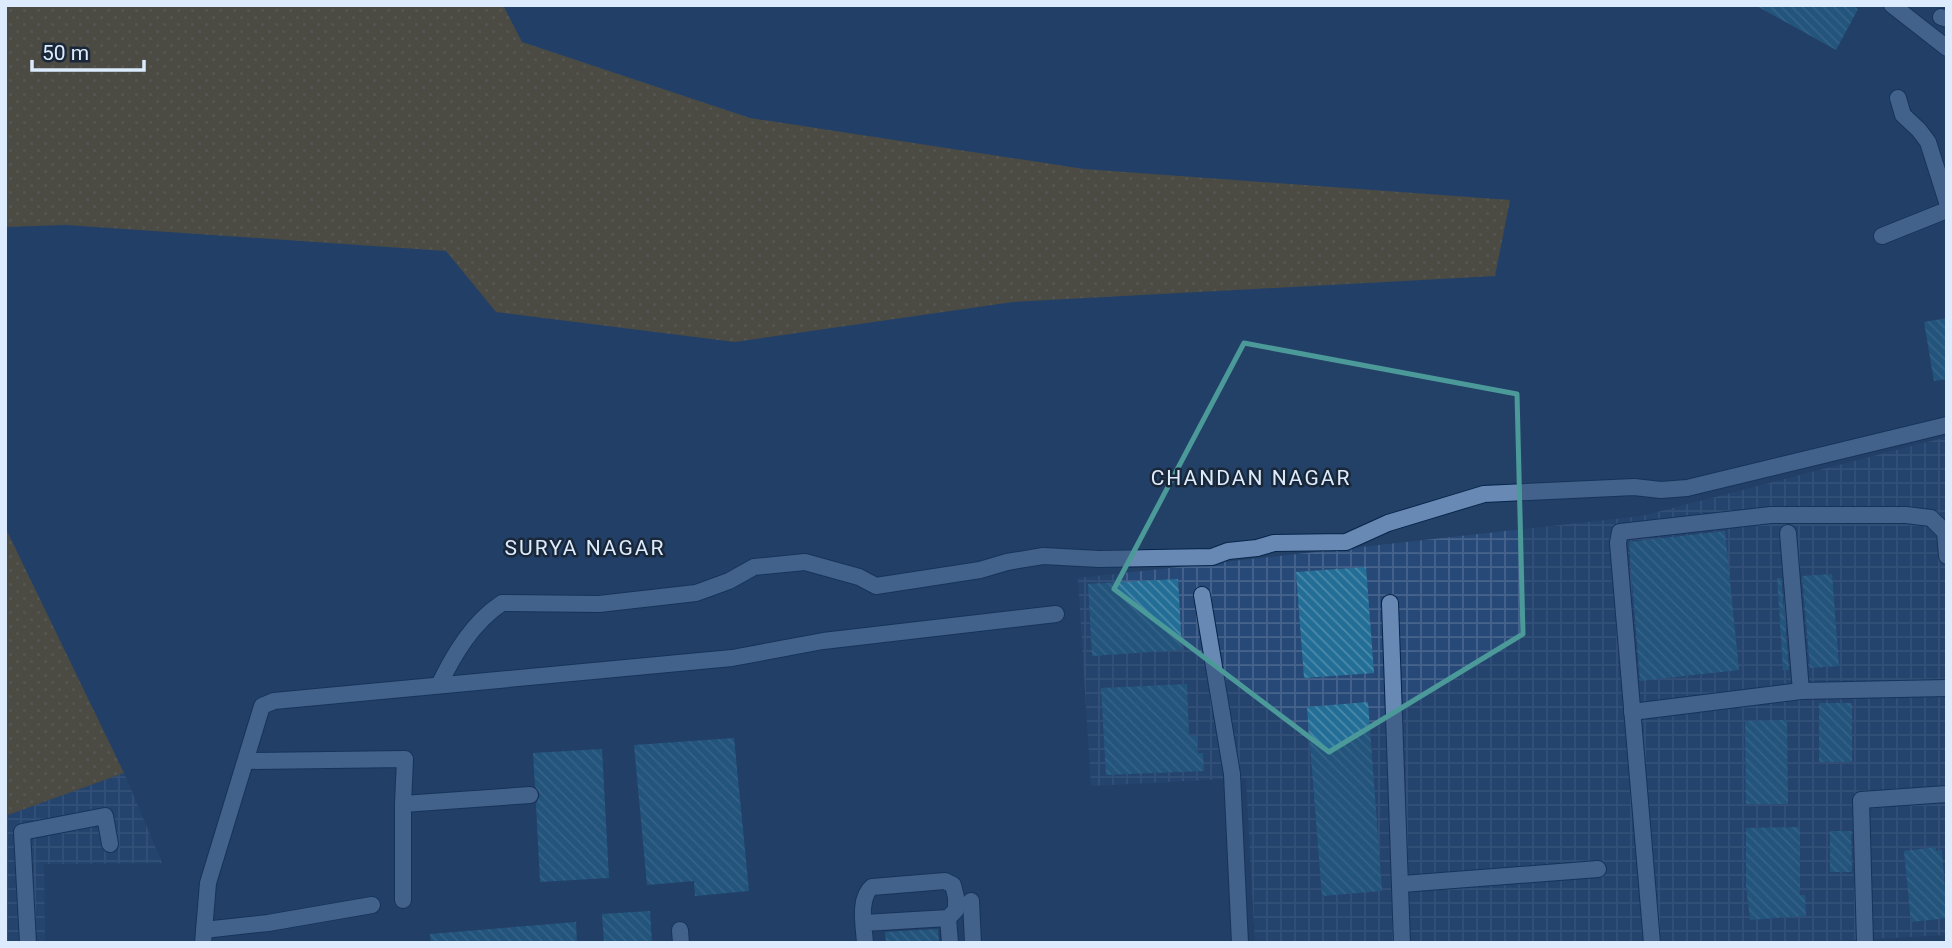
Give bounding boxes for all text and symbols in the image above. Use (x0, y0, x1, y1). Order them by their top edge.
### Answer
scale bar (32, 28, 144, 72)
text: 50 m (42, 41, 89, 65)
district label: CHANDAN NAGAR (1151, 466, 1351, 490)
district label: SURYA NAGAR (505, 536, 665, 560)

